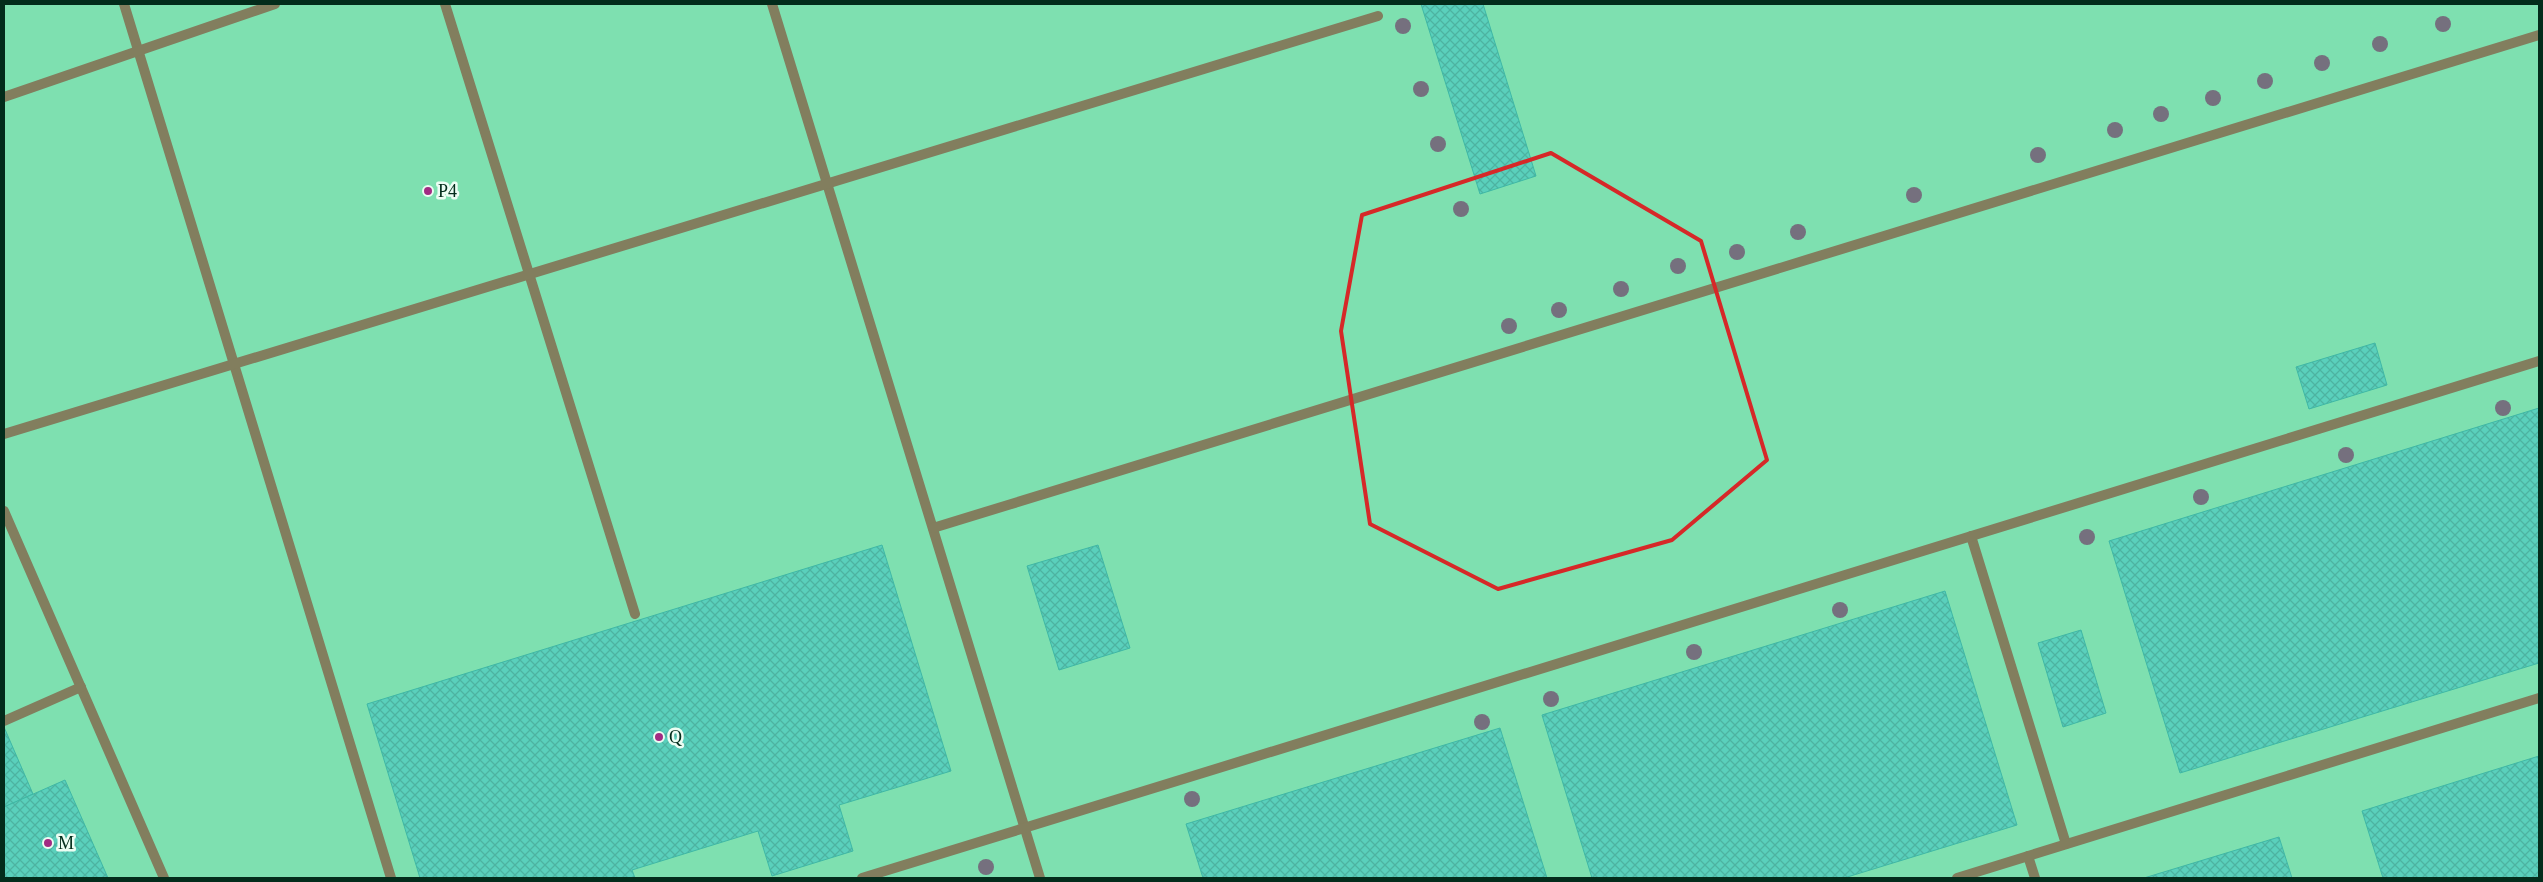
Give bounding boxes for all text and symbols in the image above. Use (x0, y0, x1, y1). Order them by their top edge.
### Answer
place label: P4 (438, 181, 457, 201)
marker: P4 (422, 185, 434, 197)
place label: Q (669, 727, 682, 747)
marker: Q (653, 731, 665, 743)
place label: M (58, 833, 74, 853)
marker: M (42, 837, 54, 849)

